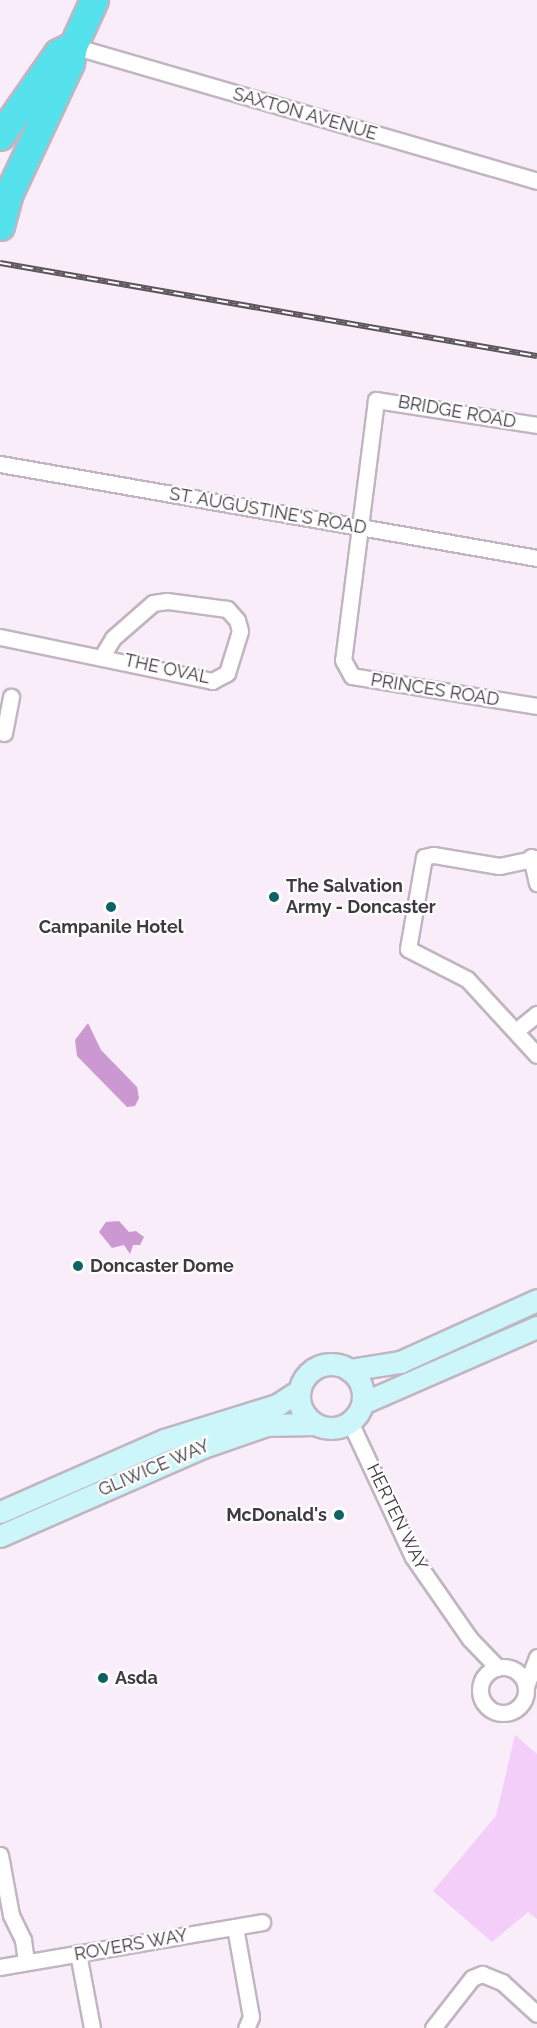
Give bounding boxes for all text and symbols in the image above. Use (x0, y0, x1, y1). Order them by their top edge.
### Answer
street label: SAXTON AVENUE (230, 83, 380, 145)
street label: BRIDGE ROAD (396, 391, 518, 433)
street label: ST. AUGUSTINE'S ROAD (167, 483, 369, 539)
street label: THE OVAL (122, 649, 212, 689)
street label: PRINCES ROAD (369, 669, 501, 711)
place label: The Salvation Army - Doncaster (286, 876, 436, 918)
marker: The Salvation Army - Doncaster (267, 890, 281, 904)
marker: Campanile Hotel (104, 900, 118, 914)
place label: Campanile Hotel (39, 916, 183, 938)
place label: Doncaster Dome (90, 1255, 234, 1277)
marker: Doncaster Dome (71, 1259, 85, 1273)
street label: GLIWICE WAY (95, 1435, 213, 1501)
street label: HERTEN WAY (362, 1460, 432, 1574)
place label: McDonald's (226, 1504, 327, 1526)
marker: McDonald's (332, 1508, 346, 1522)
place label: Asda (115, 1667, 158, 1689)
marker: Asda (96, 1671, 110, 1685)
street label: ROVERS WAY (72, 1924, 190, 1966)

